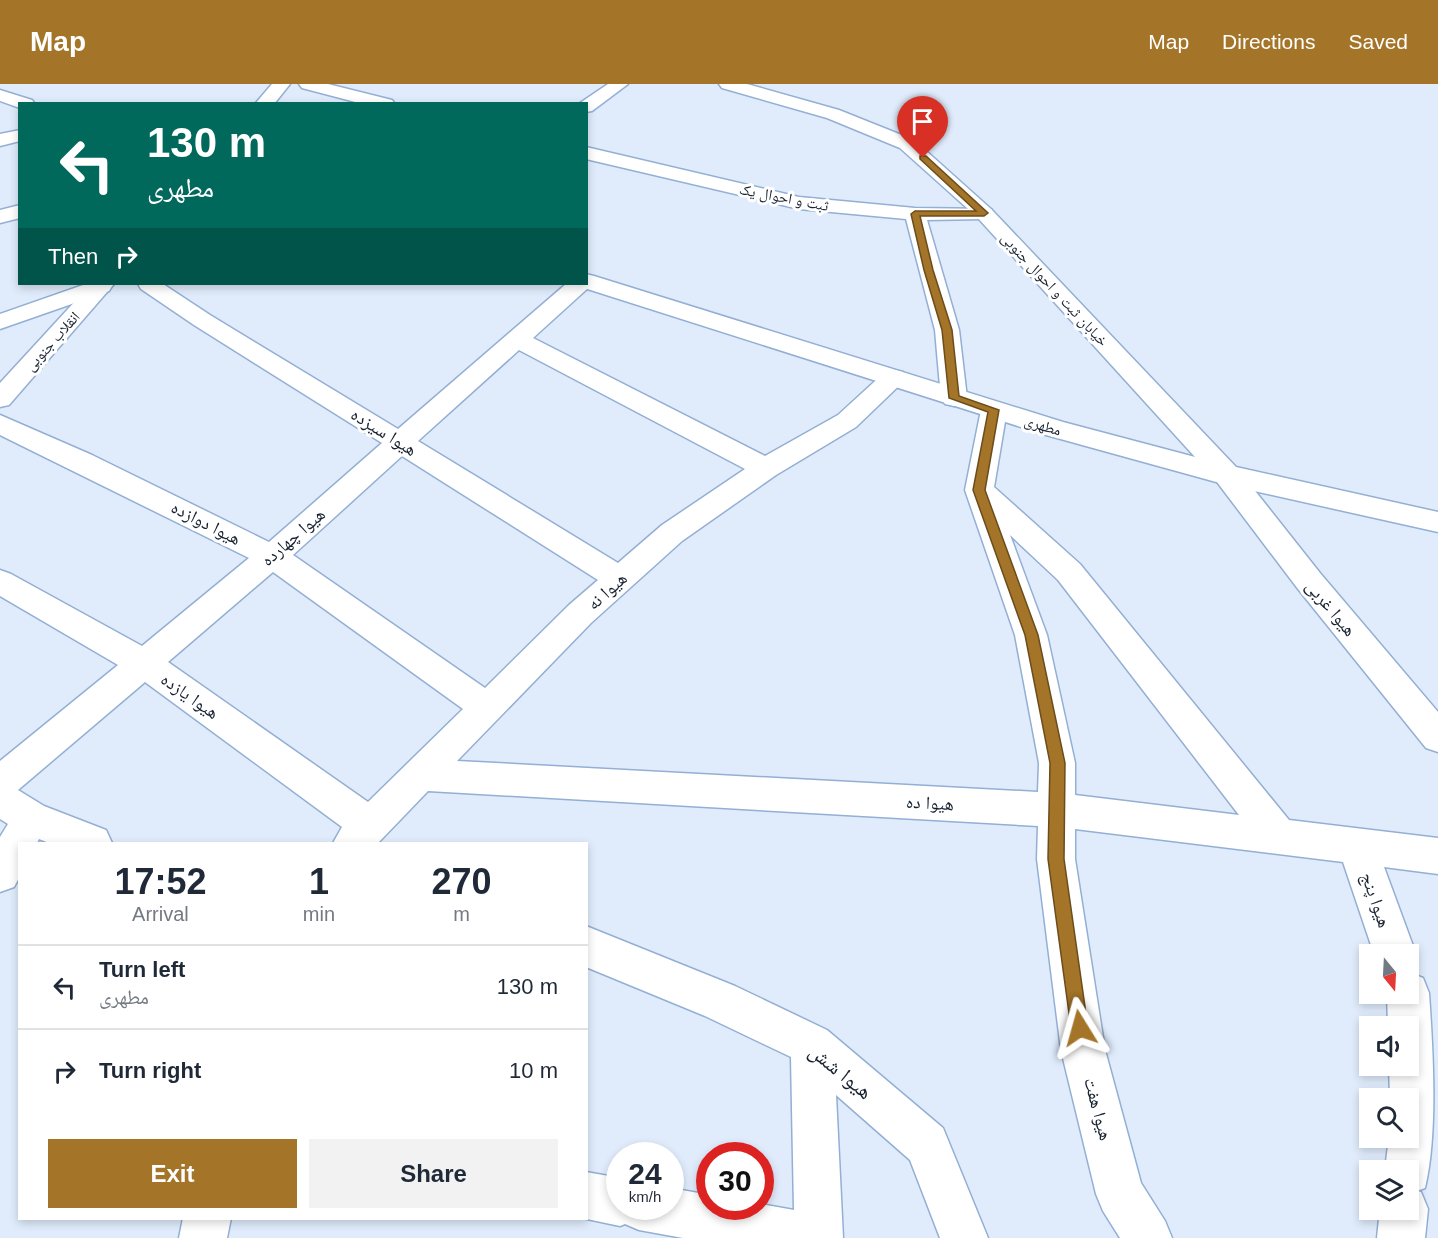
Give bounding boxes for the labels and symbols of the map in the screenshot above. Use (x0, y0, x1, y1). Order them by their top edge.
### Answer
pin (897, 96, 948, 158)
street label: ثبت و احوال یک (737, 180, 830, 216)
street label: خیابان ثبت و احوال جنوبی (997, 229, 1112, 351)
street label: انقلاب جنوبی (21, 308, 84, 375)
street label: هیوا سیزده (347, 404, 421, 460)
street label: مطهری (1022, 411, 1063, 441)
street label: هیوا دوازده (168, 497, 244, 549)
street label: هیوا چهارده (257, 504, 329, 571)
street label: هیوا نه (583, 568, 631, 614)
street label: هیوا غربی (1301, 576, 1360, 641)
street label: هیوا یازده (157, 669, 223, 723)
street label: هیوا ده (905, 792, 955, 815)
street label: هیوا پنج (1355, 870, 1395, 931)
north arrow (1359, 944, 1419, 1004)
position arrow (1048, 996, 1112, 1060)
street label: هیوا شش (804, 1039, 877, 1105)
street label: هیوا هفت (1080, 1075, 1116, 1143)
speed limit sign: 30 (696, 1142, 774, 1220)

